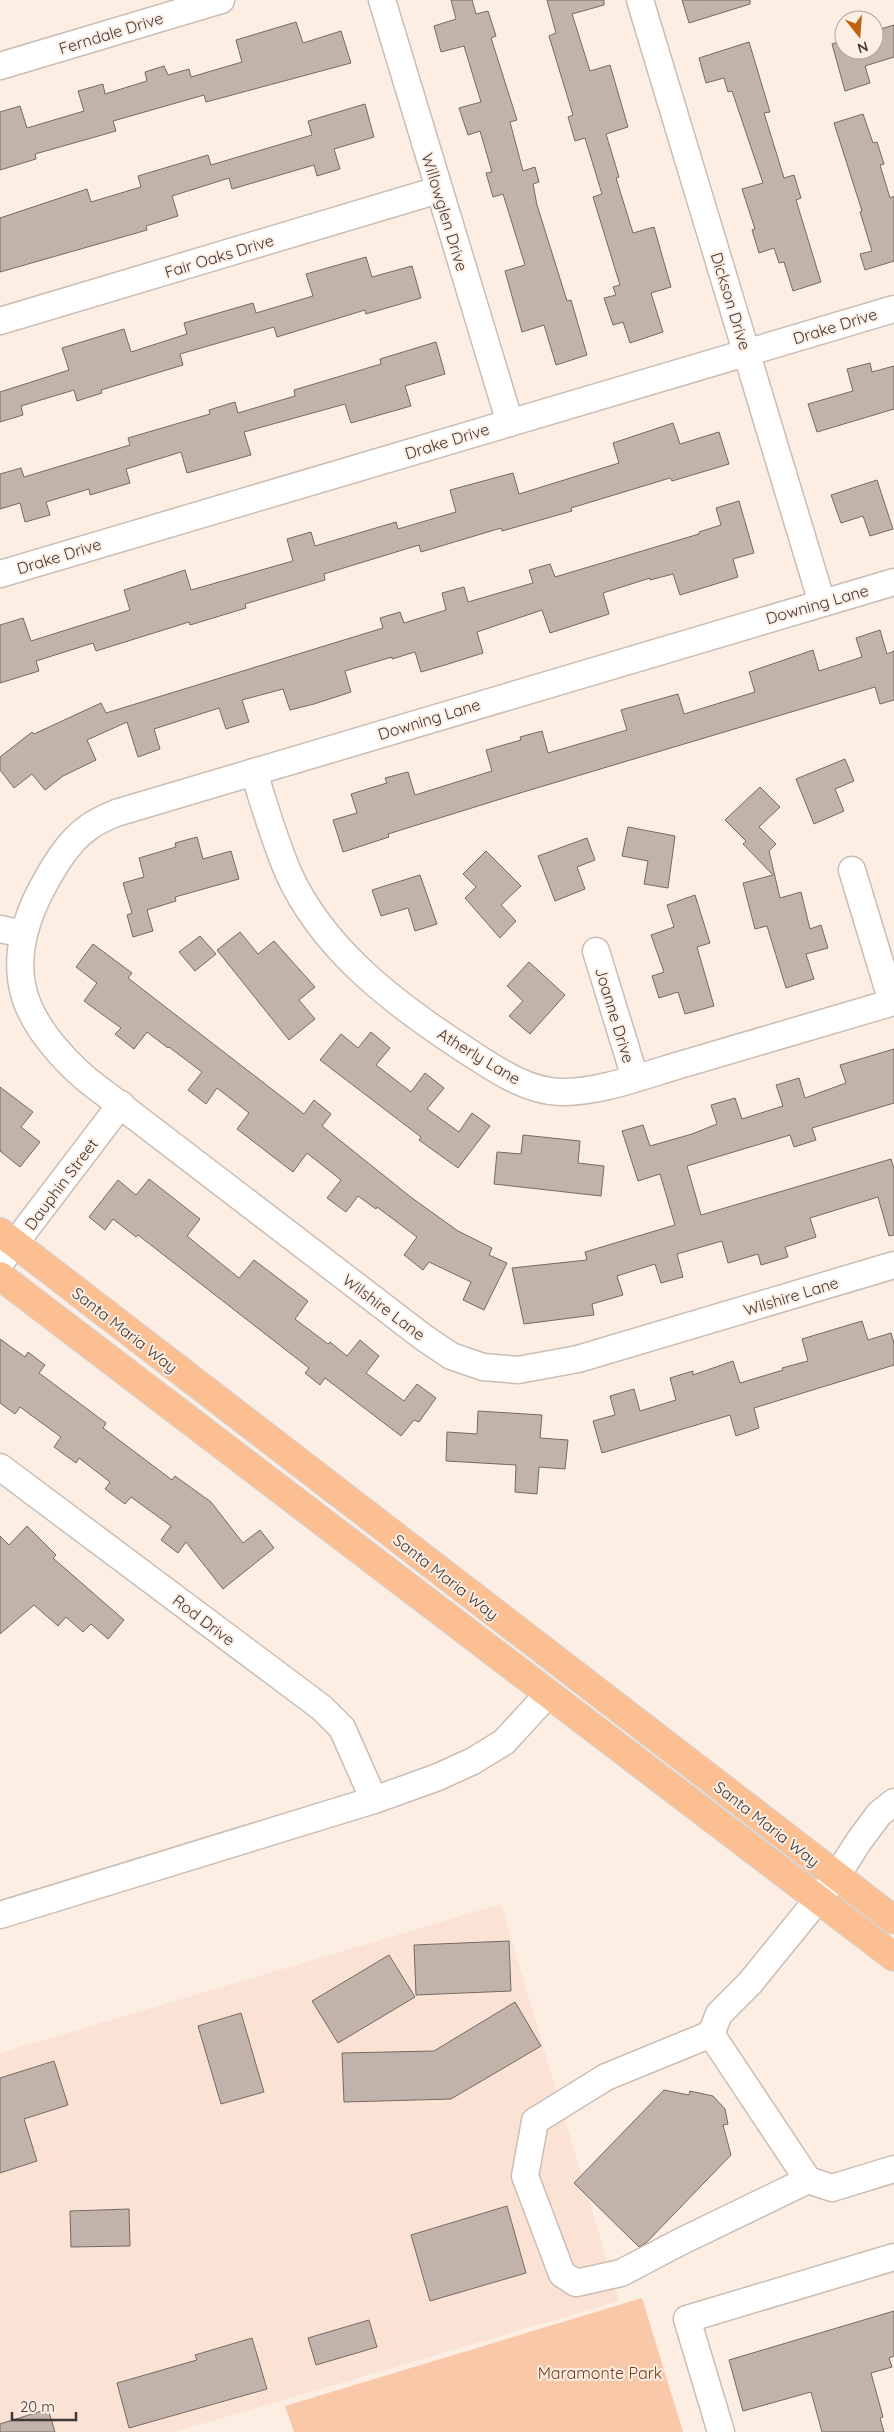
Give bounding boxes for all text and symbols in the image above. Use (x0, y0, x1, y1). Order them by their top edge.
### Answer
street label: Ferndale Drive (56, 8, 166, 58)
north arrow (834, 10, 884, 60)
text: N (855, 37, 870, 58)
street label: Willowglen Drive (418, 151, 472, 273)
street label: Fair Oaks Drive (162, 230, 276, 282)
street label: Dickson Drive (707, 250, 755, 352)
street label: Drake Drive (790, 304, 880, 348)
street label: Drake Drive (402, 419, 492, 463)
street label: Drake Drive (14, 534, 104, 578)
street label: Downing Lane (763, 580, 871, 628)
street label: Downing Lane (375, 694, 483, 744)
street label: Joanne Drive (591, 965, 639, 1065)
street label: Atherly Lane (434, 1023, 524, 1089)
street label: Dauphin Street (20, 1134, 102, 1234)
street label: Wilshire Lane (339, 1269, 429, 1345)
street label: Wilshire Lane (741, 1272, 841, 1320)
street label: Santa Maria Way (68, 1283, 182, 1377)
street label: Santa Maria Way (389, 1530, 503, 1624)
street label: Rod Drive (169, 1590, 239, 1650)
street label: Santa Maria Way (710, 1777, 824, 1871)
park label: Maramonte Park (538, 2363, 662, 2383)
scale bar (12, 2390, 76, 2422)
text: 20 m (20, 2397, 55, 2416)

